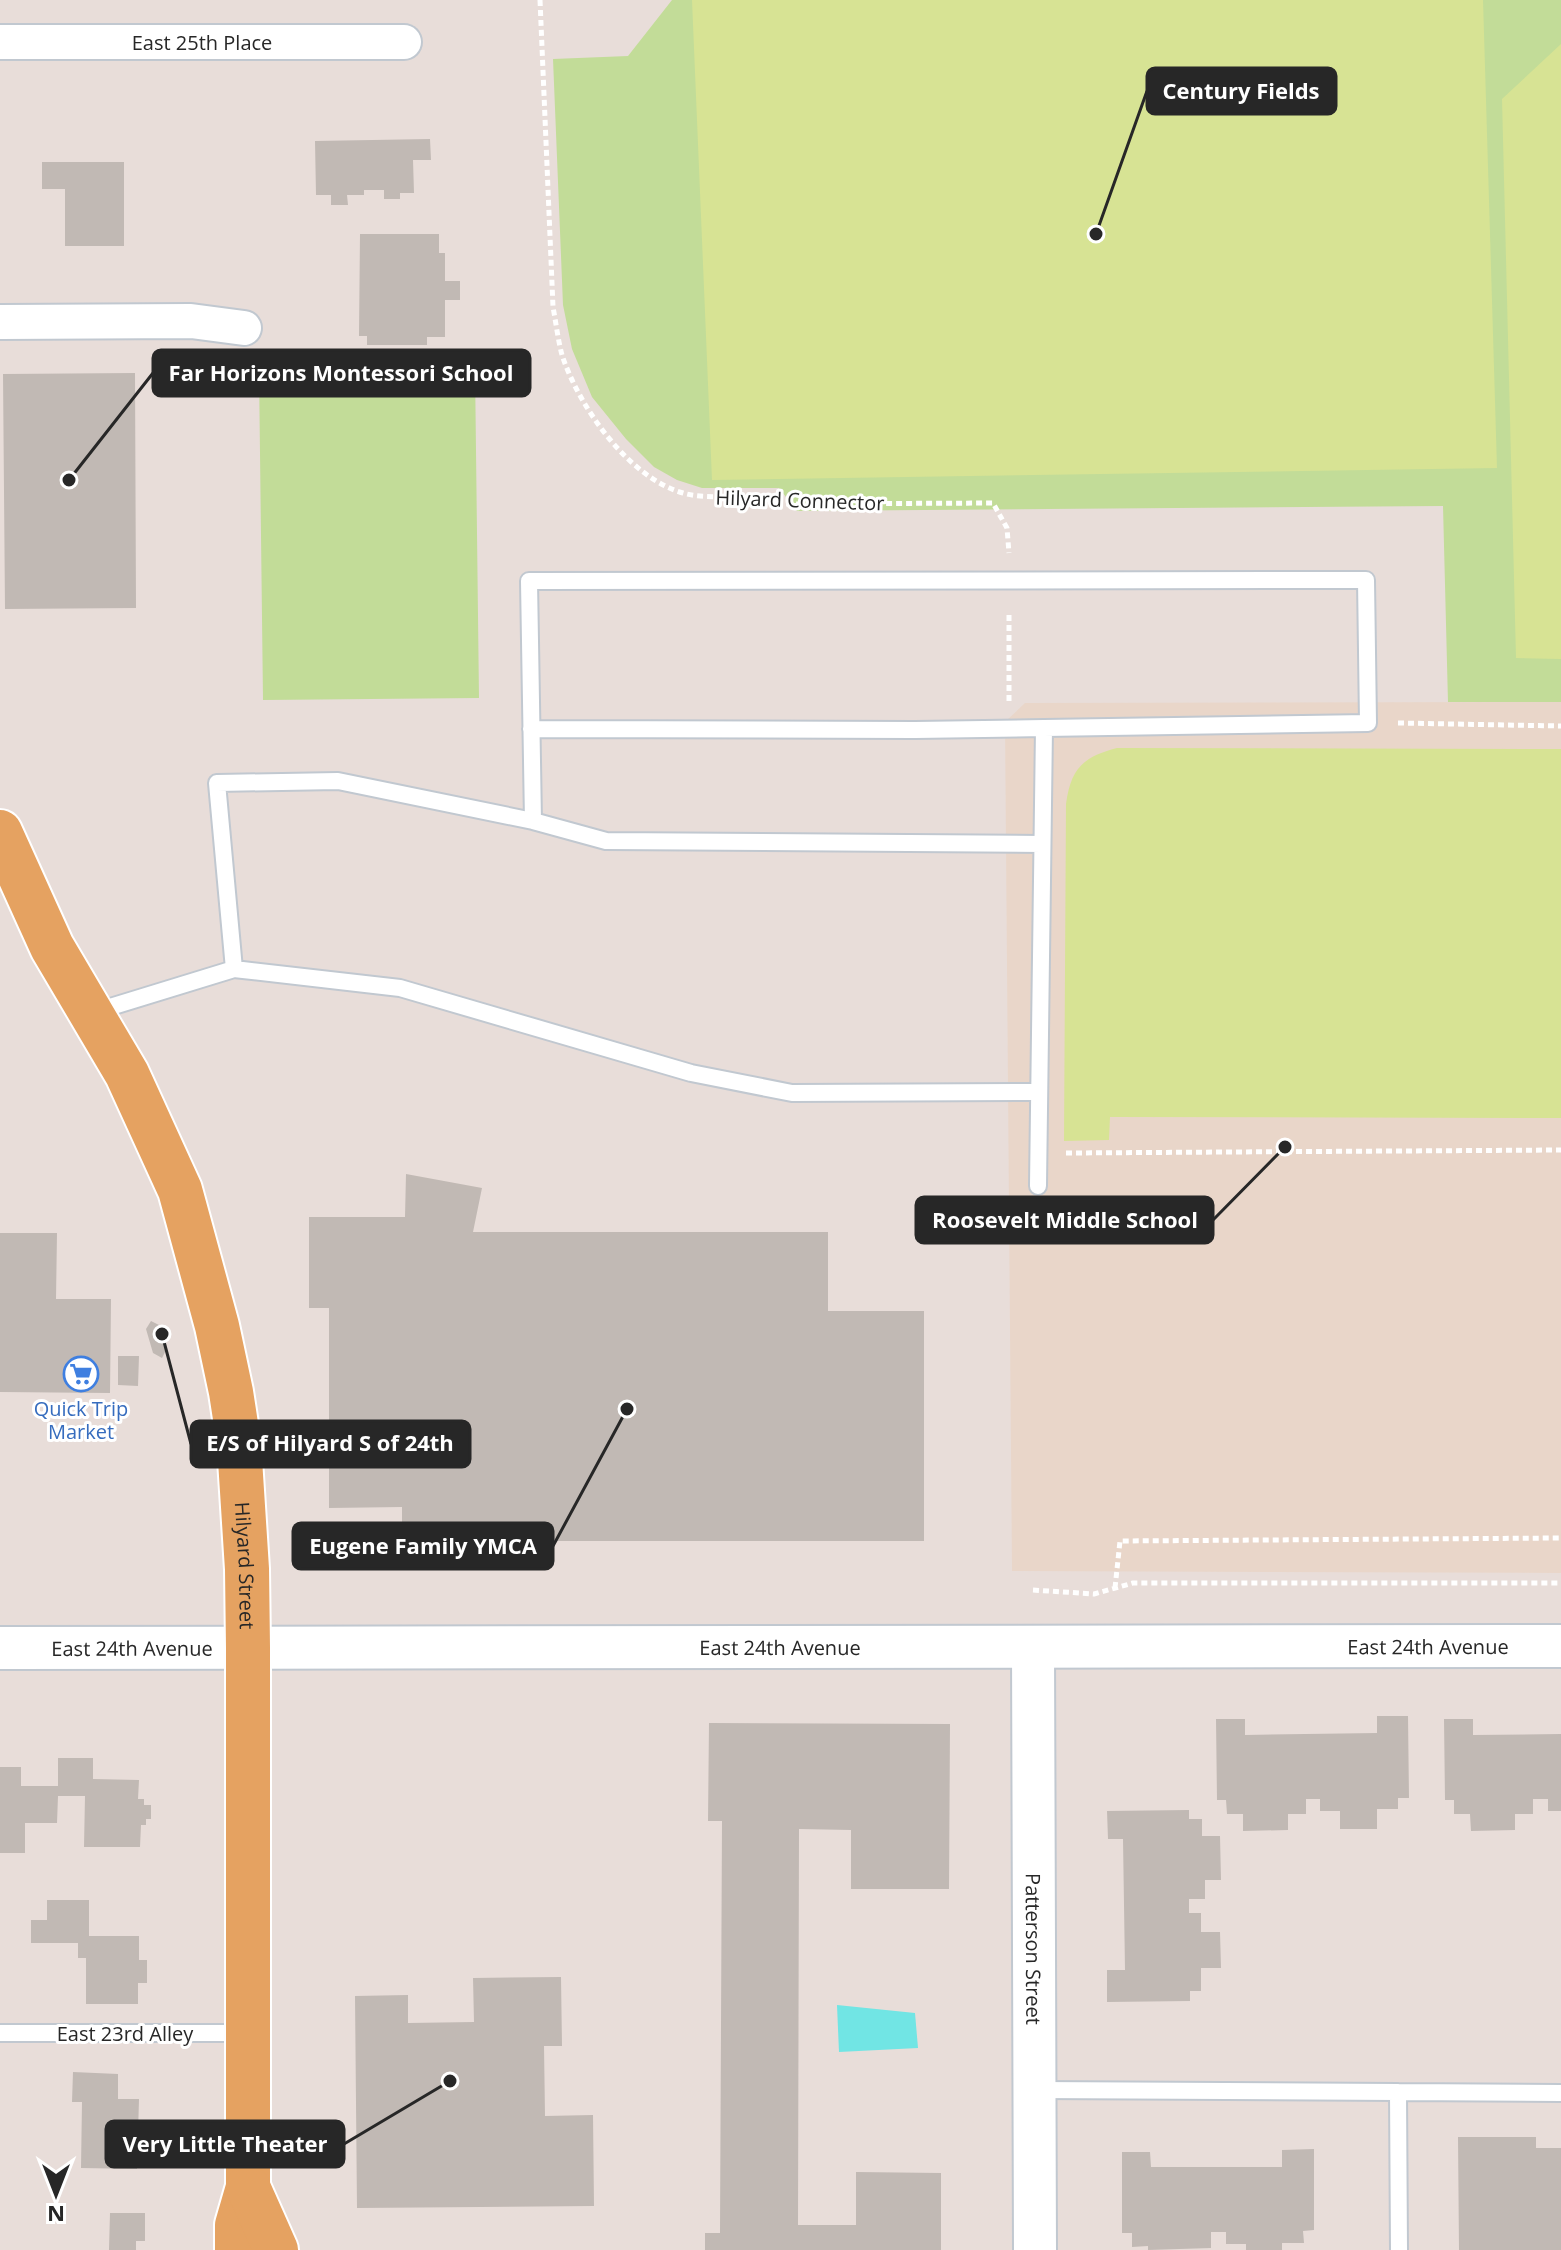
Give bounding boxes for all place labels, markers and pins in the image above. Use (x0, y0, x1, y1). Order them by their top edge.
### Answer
callout: Century Fields (1147, 68, 1336, 114)
callout: Far Horizons Montessori School (153, 350, 530, 396)
callout: Roosevelt Middle School (916, 1197, 1213, 1243)
supermarket icon: Quick Trip Market (62, 1355, 100, 1393)
place label: Quick Trip Market (34, 1395, 128, 1445)
callout: E/S of Hilyard S of 24th (191, 1421, 470, 1467)
callout: Eugene Family YMCA (293, 1523, 553, 1569)
callout: Very Little Theater (106, 2121, 344, 2167)

